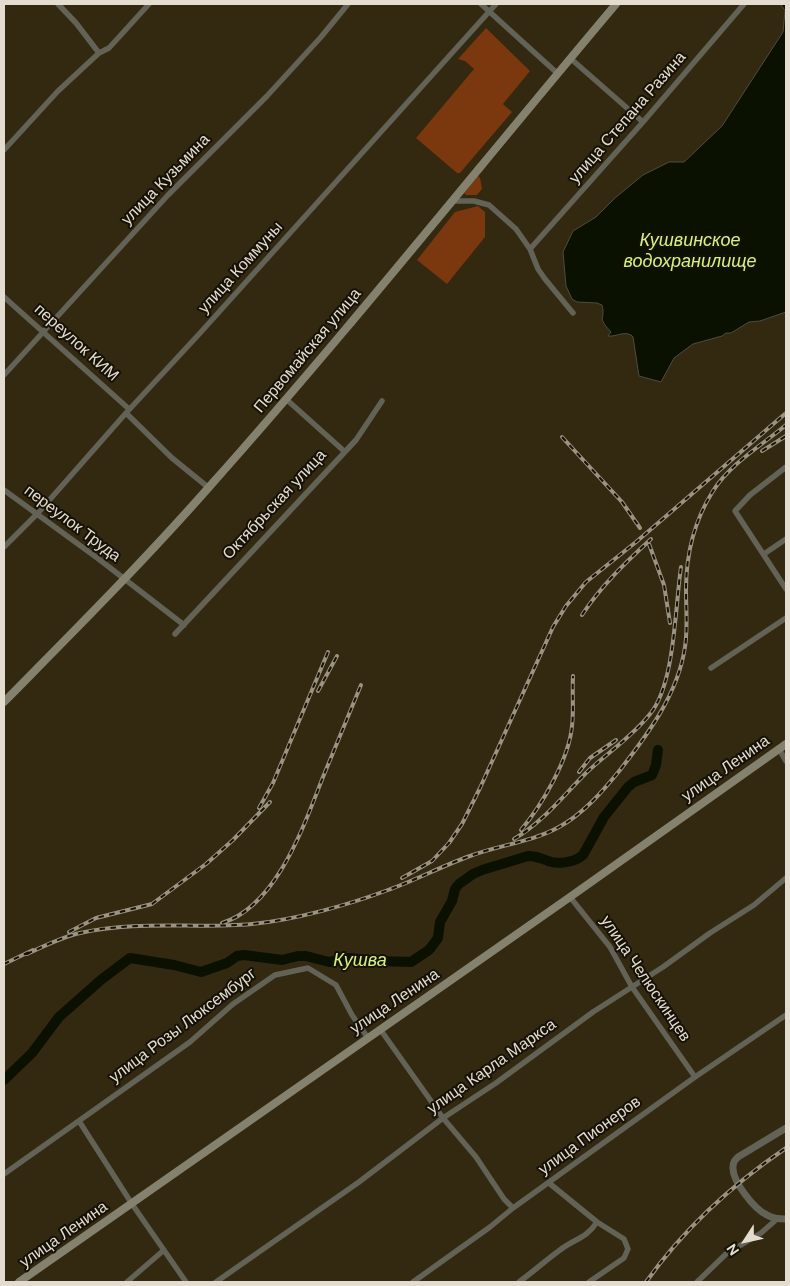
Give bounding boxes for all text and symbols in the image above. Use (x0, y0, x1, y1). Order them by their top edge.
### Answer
street label: улица Степана Разина (566, 48, 690, 188)
street label: улица Кузьмина (118, 131, 214, 229)
street label: улица Коммуны (195, 218, 287, 318)
water label: Кушвинское водохранилище (623, 230, 757, 272)
street label: Первомайская улица (250, 285, 366, 417)
street label: переулок КИМ (30, 300, 122, 386)
street label: Октябрьская улица (219, 446, 331, 564)
street label: переулок Труда (20, 481, 124, 567)
street label: улица Ленина (678, 732, 774, 806)
street label: улица Челюскинцев (596, 912, 694, 1046)
water label: Кушва (333, 950, 387, 972)
street label: улица Розы Люксембург (106, 965, 260, 1087)
street label: улица Ленина (347, 965, 443, 1039)
street label: улица Карла Маркса (424, 1015, 560, 1119)
street label: улица Пионеров (535, 1092, 645, 1180)
street label: улица Ленина (16, 1198, 112, 1272)
north arrow (720, 1216, 770, 1266)
text: N (722, 1240, 743, 1259)

